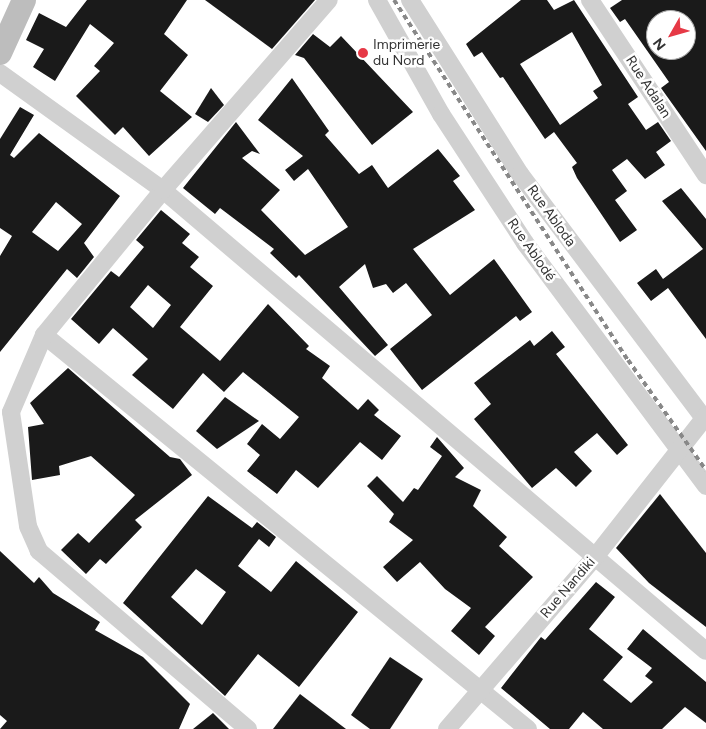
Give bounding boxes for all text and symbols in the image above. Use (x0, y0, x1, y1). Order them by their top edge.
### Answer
north arrow (646, 10, 696, 60)
text: N (650, 34, 670, 53)
place label: Imprimerie du Nord (373, 37, 440, 70)
marker: Imprimerie du Nord (357, 47, 369, 59)
street label: Rue Adalan (622, 53, 674, 121)
street label: Rue Abloda (523, 182, 579, 250)
street label: Rue Ablodé (503, 216, 559, 284)
street label: Rue Nandiki (537, 554, 599, 622)

